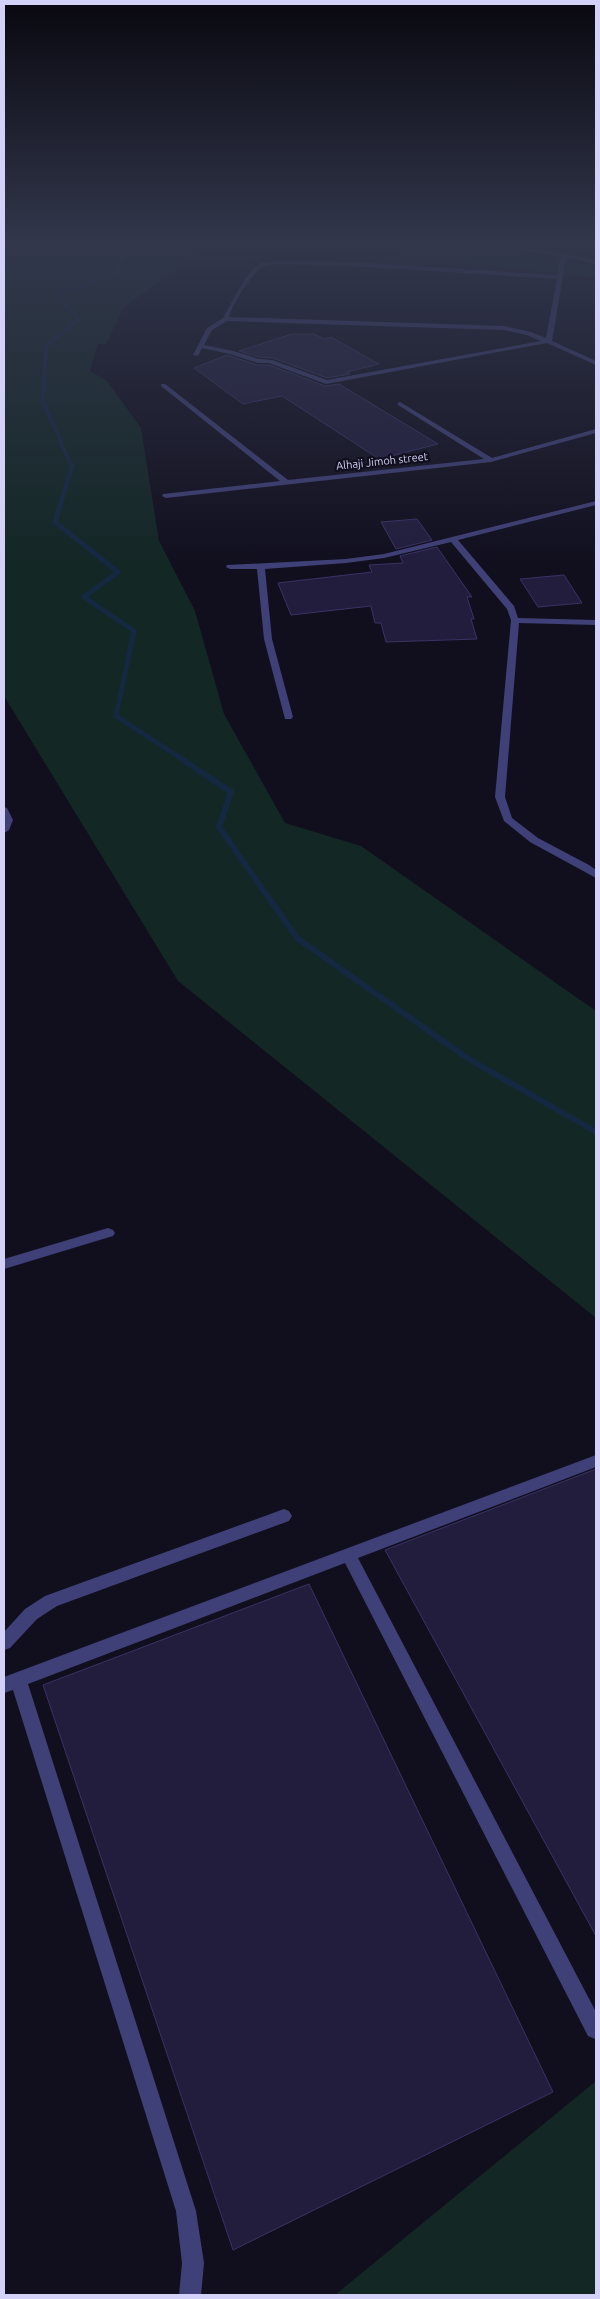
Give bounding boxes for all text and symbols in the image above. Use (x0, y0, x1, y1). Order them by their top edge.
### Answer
street label: Alhaji Jimoh street (335, 450, 429, 472)

